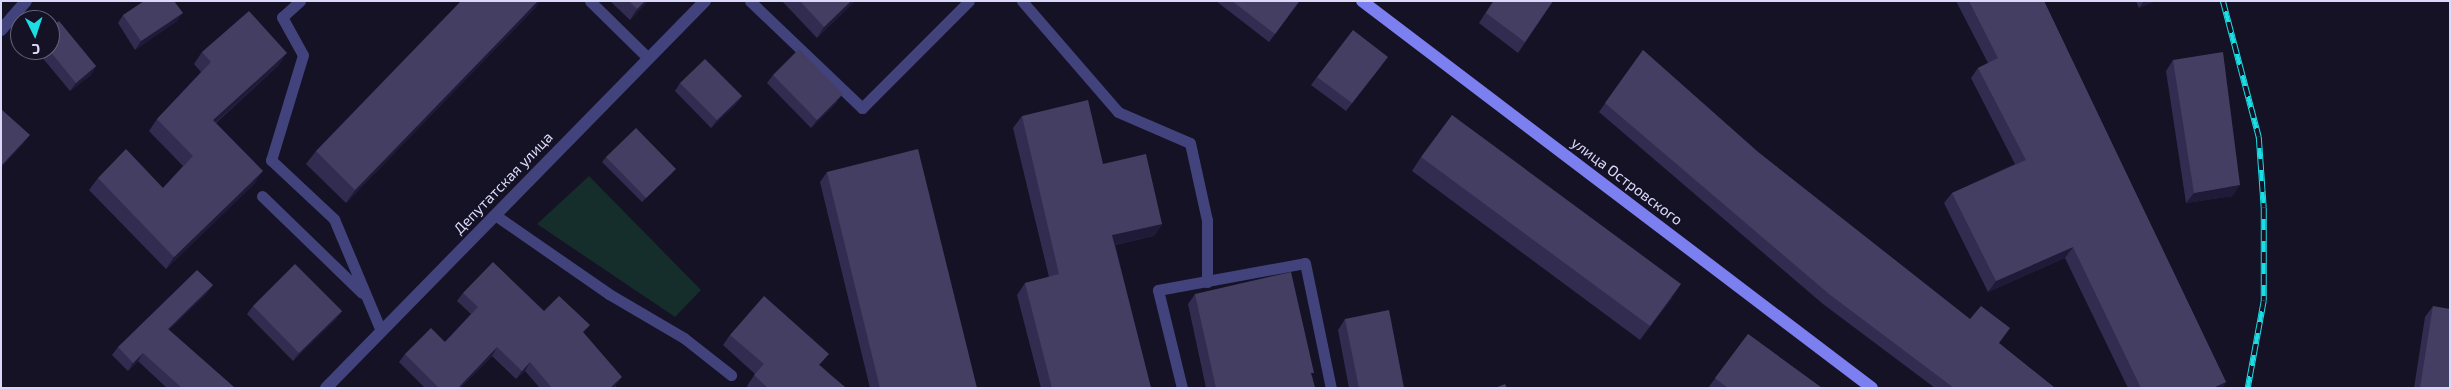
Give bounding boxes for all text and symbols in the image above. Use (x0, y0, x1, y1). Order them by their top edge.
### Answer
north arrow (10, 10, 60, 60)
text: С (31, 41, 41, 58)
street label: Депутатская улица (450, 128, 556, 238)
street label: улица Островского (1568, 133, 1686, 229)

